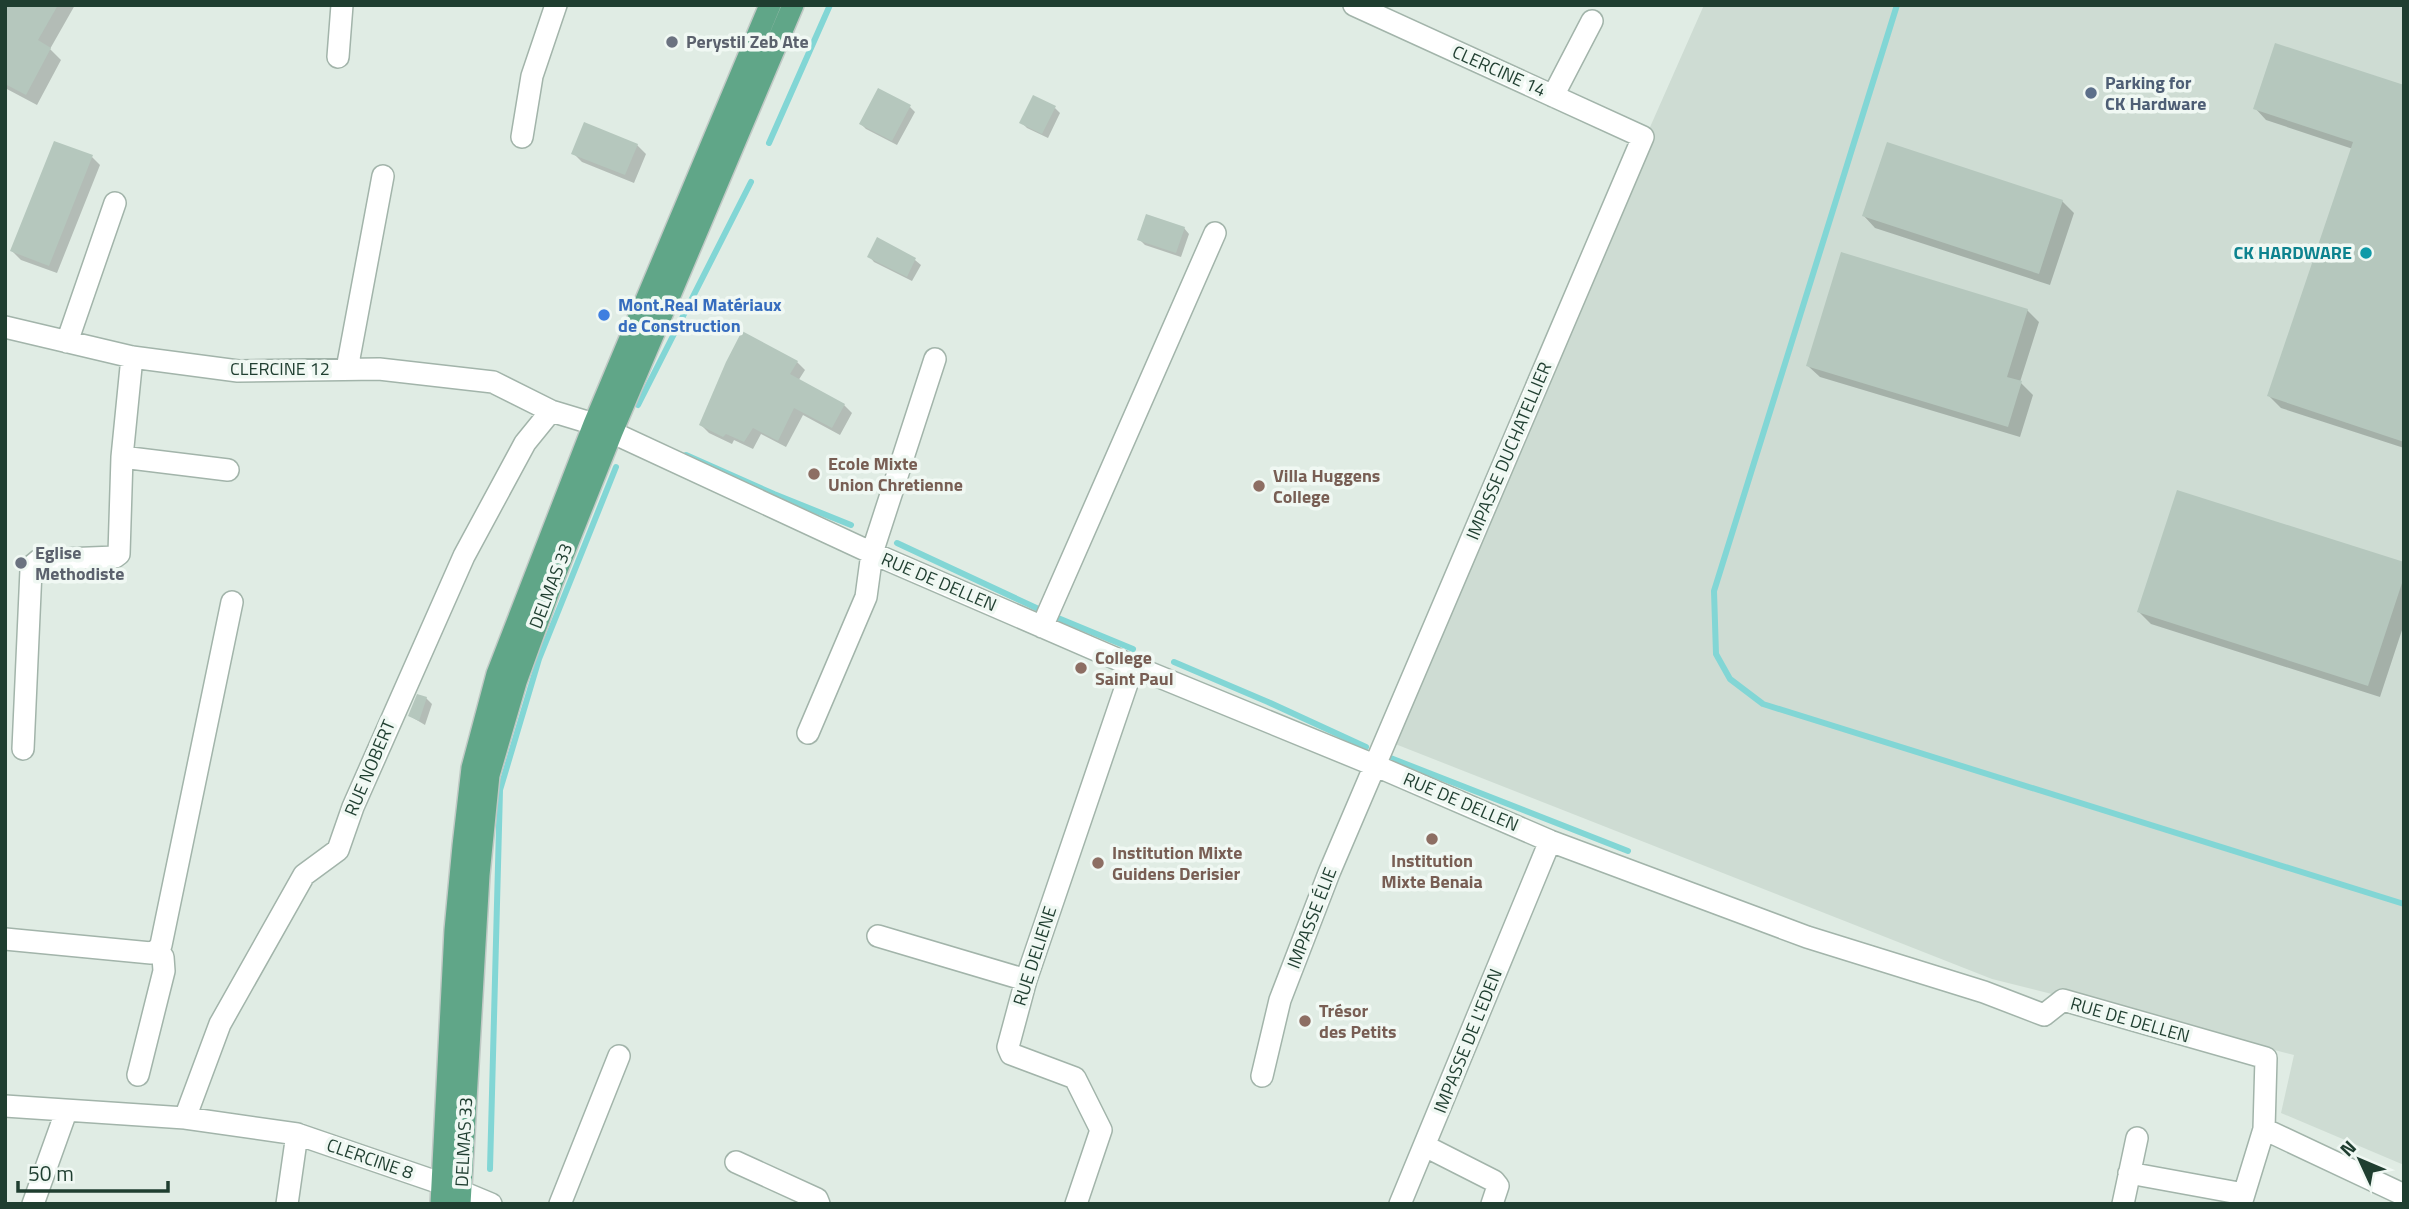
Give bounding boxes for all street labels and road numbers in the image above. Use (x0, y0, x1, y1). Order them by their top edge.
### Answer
street label: CLERCINE 14 (1448, 38, 1550, 103)
street label: CLERCINE 12 (230, 355, 330, 382)
street label: IMPASSE DUCHATELLIER (1459, 358, 1558, 544)
street label: DELMAS 33 (522, 539, 579, 633)
street label: RUE DE DELLEN (877, 545, 1001, 618)
street label: RUE NOBERT (337, 715, 402, 820)
street label: RUE DE DELLEN (1399, 765, 1523, 838)
street label: IMPASSE ÉLIE (1280, 863, 1343, 972)
street label: RUE DELIENE (1006, 903, 1063, 1009)
street label: IMPASSE DE L'EDEN (1426, 965, 1509, 1117)
street label: RUE DE DELLEN (2067, 990, 2193, 1049)
street label: DELMAS 33 (448, 1096, 479, 1188)
street label: CLERCINE 8 (323, 1131, 417, 1186)

